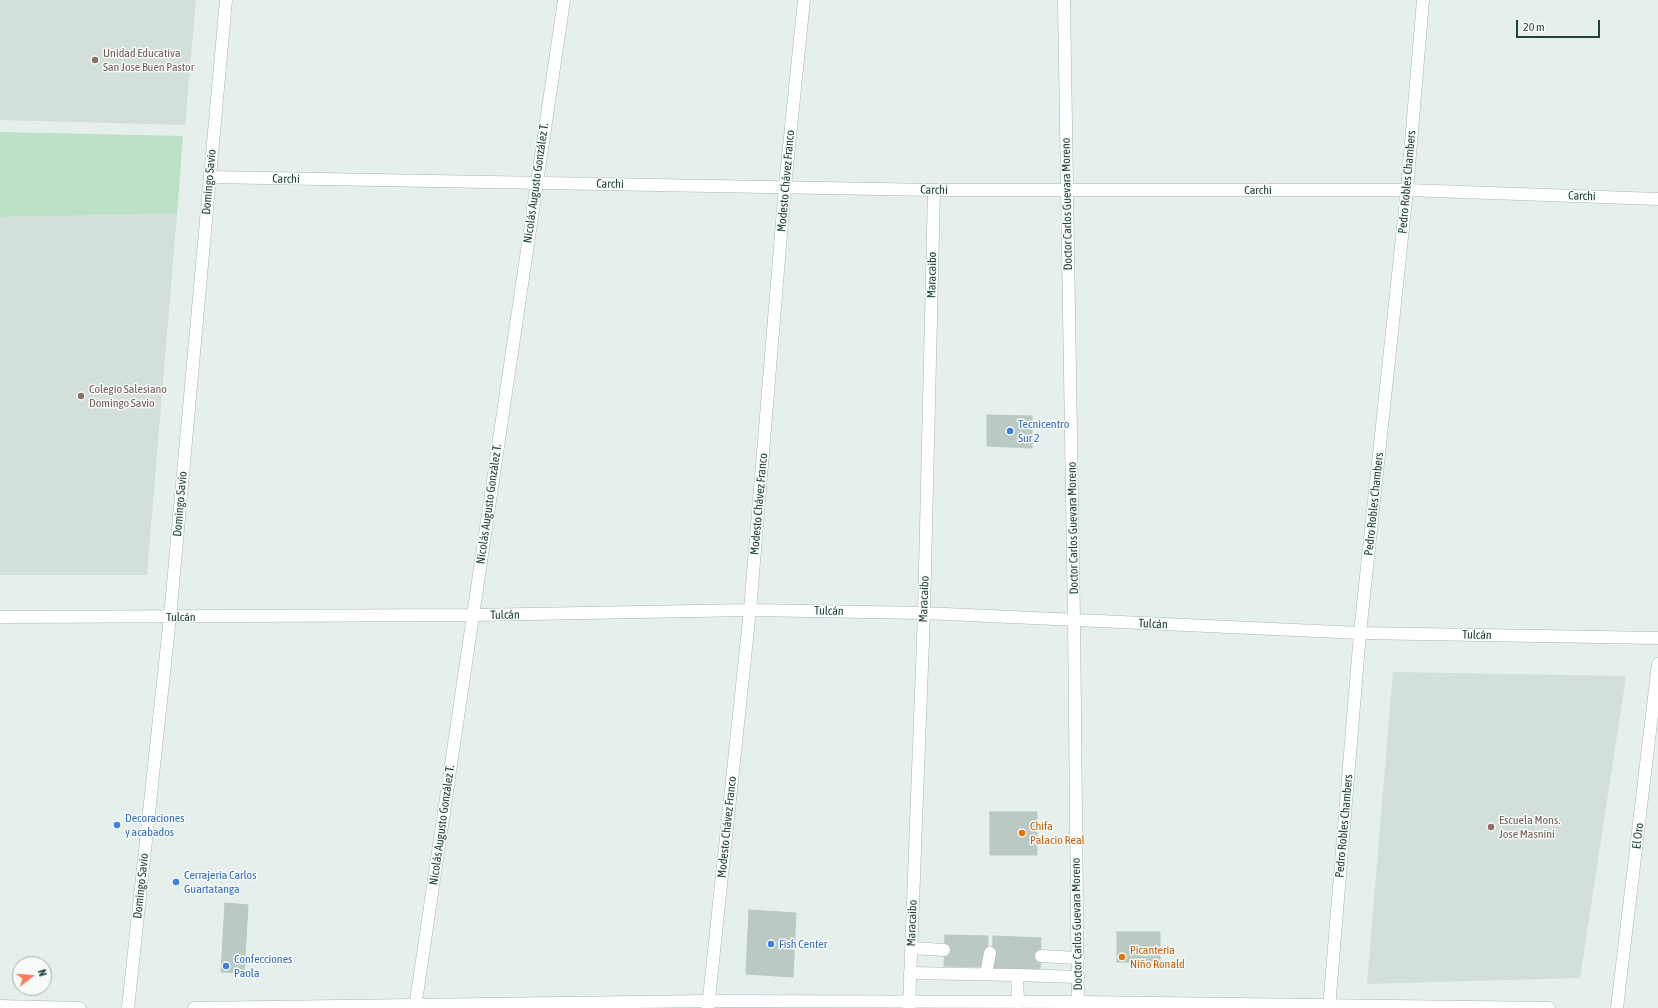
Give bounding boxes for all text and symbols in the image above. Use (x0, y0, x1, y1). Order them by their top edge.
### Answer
scale bar (1518, 12, 1602, 38)
text: 20 m (1523, 20, 1545, 34)
place label: Unidad Educativa San Jose Buen Pastor (103, 46, 194, 74)
marker: Unidad Educativa San Jose Buen Pastor (90, 55, 100, 65)
street label: Nicolás Augusto González T. (520, 122, 552, 244)
street label: Modesto Chávez Franco (774, 130, 798, 232)
street label: Pedro Robles Chambers (1395, 130, 1419, 234)
street label: Doctor Carlos Guevara Moreno (1059, 138, 1075, 270)
street label: Domingo Savio (199, 149, 219, 215)
street label: Carchi (272, 172, 300, 186)
street label: Carchi (596, 177, 624, 191)
street label: Carchi (920, 183, 948, 197)
street label: Carchi (1244, 183, 1272, 197)
street label: Carchi (1568, 188, 1596, 204)
street label: Maracaibo (924, 252, 940, 298)
place label: Colegio Salesiano Domingo Savio (89, 382, 167, 410)
marker: Colegio Salesiano Domingo Savio (76, 391, 86, 401)
place label: Tecnicentro Sur 2 (1018, 417, 1069, 445)
marker: Tecnicentro Sur 2 (1005, 426, 1015, 436)
street label: Nicolás Augusto González T. (473, 443, 505, 565)
street label: Pedro Robles Chambers (1361, 452, 1387, 556)
street label: Modesto Chávez Franco (747, 453, 771, 555)
street label: Doctor Carlos Guevara Moreno (1065, 462, 1081, 594)
street label: Domingo Savio (170, 471, 190, 537)
street label: Maracaibo (916, 575, 932, 623)
street label: Tulcán (814, 604, 844, 618)
street label: Tulcán (490, 608, 520, 622)
street label: Tulcán (166, 610, 196, 624)
street label: Tulcán (1138, 616, 1168, 632)
street label: Tulcán (1462, 628, 1492, 642)
street label: Nicolás Augusto González T. (426, 764, 458, 886)
street label: Pedro Robles Chambers (1332, 774, 1356, 878)
street label: Modesto Chávez Franco (715, 775, 739, 879)
place label: Decoraciones y acabados (125, 811, 184, 839)
place label: Escuela Mons. Jose Masnini (1499, 813, 1560, 841)
place label: Chifa Palacio Real (1030, 819, 1085, 847)
marker: Decoraciones y acabados (112, 820, 122, 830)
marker: Escuela Mons. Jose Masnini (1486, 822, 1496, 832)
street label: El Oro (1629, 822, 1647, 850)
marker: Chifa Palacio Real (1017, 828, 1027, 838)
street label: Domingo Savio (130, 853, 152, 919)
street label: Doctor Carlos Guevara Moreno (1069, 858, 1085, 990)
place label: Cerrajería Carlos Guartatanga (184, 868, 256, 896)
marker: Cerrajería Carlos Guartatanga (171, 877, 181, 887)
street label: Maracaibo (904, 899, 920, 947)
place label: Fish Center (779, 937, 827, 951)
marker: Fish Center (766, 939, 776, 949)
place label: Picantería Niño Ronald (1130, 943, 1185, 971)
place label: Confecciones Paola (234, 952, 292, 980)
marker: Picantería Niño Ronald (1117, 952, 1127, 962)
north arrow (12, 956, 52, 996)
marker: Confecciones Paola (221, 961, 231, 971)
text: N (36, 968, 49, 978)

